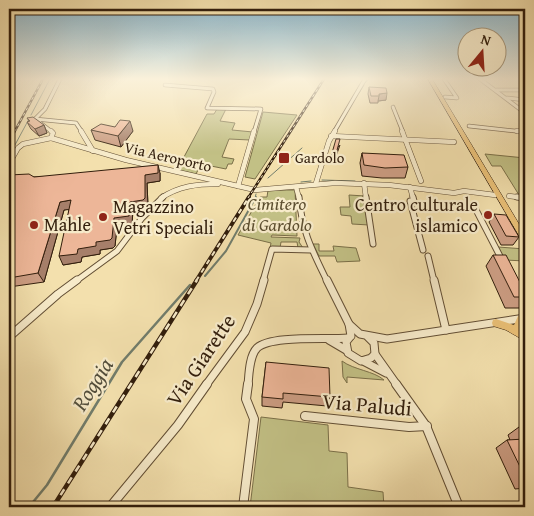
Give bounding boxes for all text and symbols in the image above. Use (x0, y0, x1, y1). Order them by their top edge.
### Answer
north arrow (456, 28, 506, 78)
text: N (478, 29, 494, 51)
street label: Via Aeroporto (122, 136, 214, 177)
place label: Gardolo (295, 147, 345, 168)
marker: Gardolo (277, 151, 291, 165)
park label: Cimitero di Gardolo (242, 190, 312, 238)
place label: Centro culturale islamico (355, 191, 478, 239)
place label: Magazzino Vetri Speciali (113, 193, 214, 241)
marker: Centro culturale islamico (482, 209, 494, 221)
place label: Mahle (44, 211, 91, 238)
marker: Magazzino Vetri Speciali (97, 211, 109, 223)
marker: Mahle (28, 219, 40, 231)
street label: Via Giarette (158, 307, 243, 412)
water label: Roggia (63, 351, 121, 417)
street label: Via Paludi (321, 385, 413, 424)

